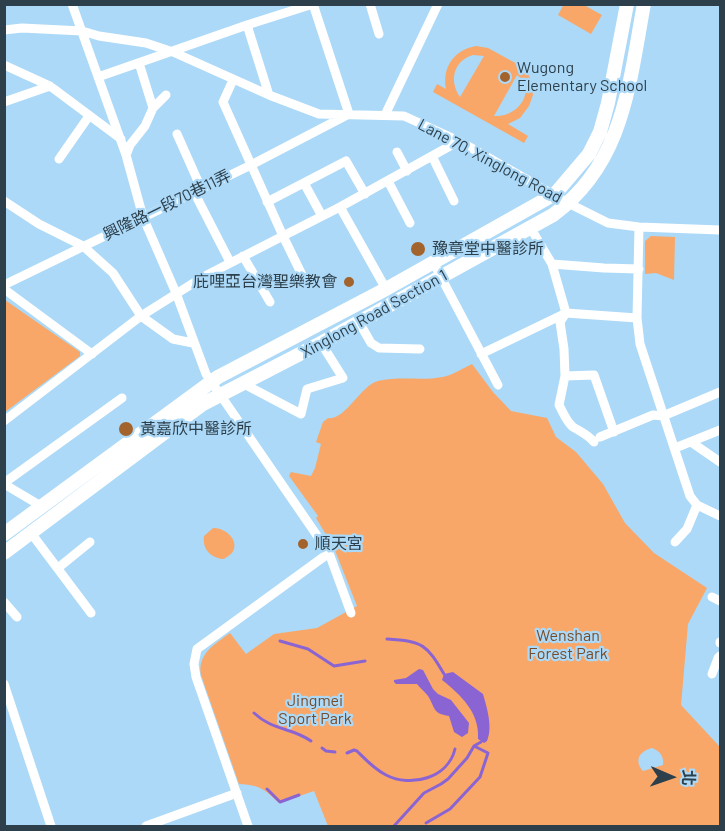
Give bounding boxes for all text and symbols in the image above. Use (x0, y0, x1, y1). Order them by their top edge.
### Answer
place label: Wugong Elementary School (517, 58, 647, 96)
marker: Wugong Elementary School (498, 70, 512, 84)
street label: Lane 70, Xinglong Road (415, 115, 565, 207)
street label: 興隆路一段70巷11弄 (100, 166, 234, 244)
place label: 豫章堂中醫診所 (432, 239, 544, 259)
marker: 豫章堂中醫診所 (409, 240, 427, 258)
street label: Xinglong Road Section 1 (298, 266, 450, 362)
place label: 庇哩亞台灣聖樂教會 (193, 272, 337, 292)
marker: 庇哩亞台灣聖樂教會 (342, 275, 356, 289)
place label: 黃嘉欣中醫診所 (140, 419, 252, 439)
marker: 黃嘉欣中醫診所 (117, 420, 135, 438)
place label: 順天宮 (315, 534, 363, 554)
marker: 順天宮 (296, 537, 310, 551)
park label: Wenshan Forest Park (528, 626, 608, 664)
park label: Jingmei Sport Park (278, 691, 352, 729)
north arrow (641, 747, 701, 807)
text: 北 (680, 769, 699, 786)

